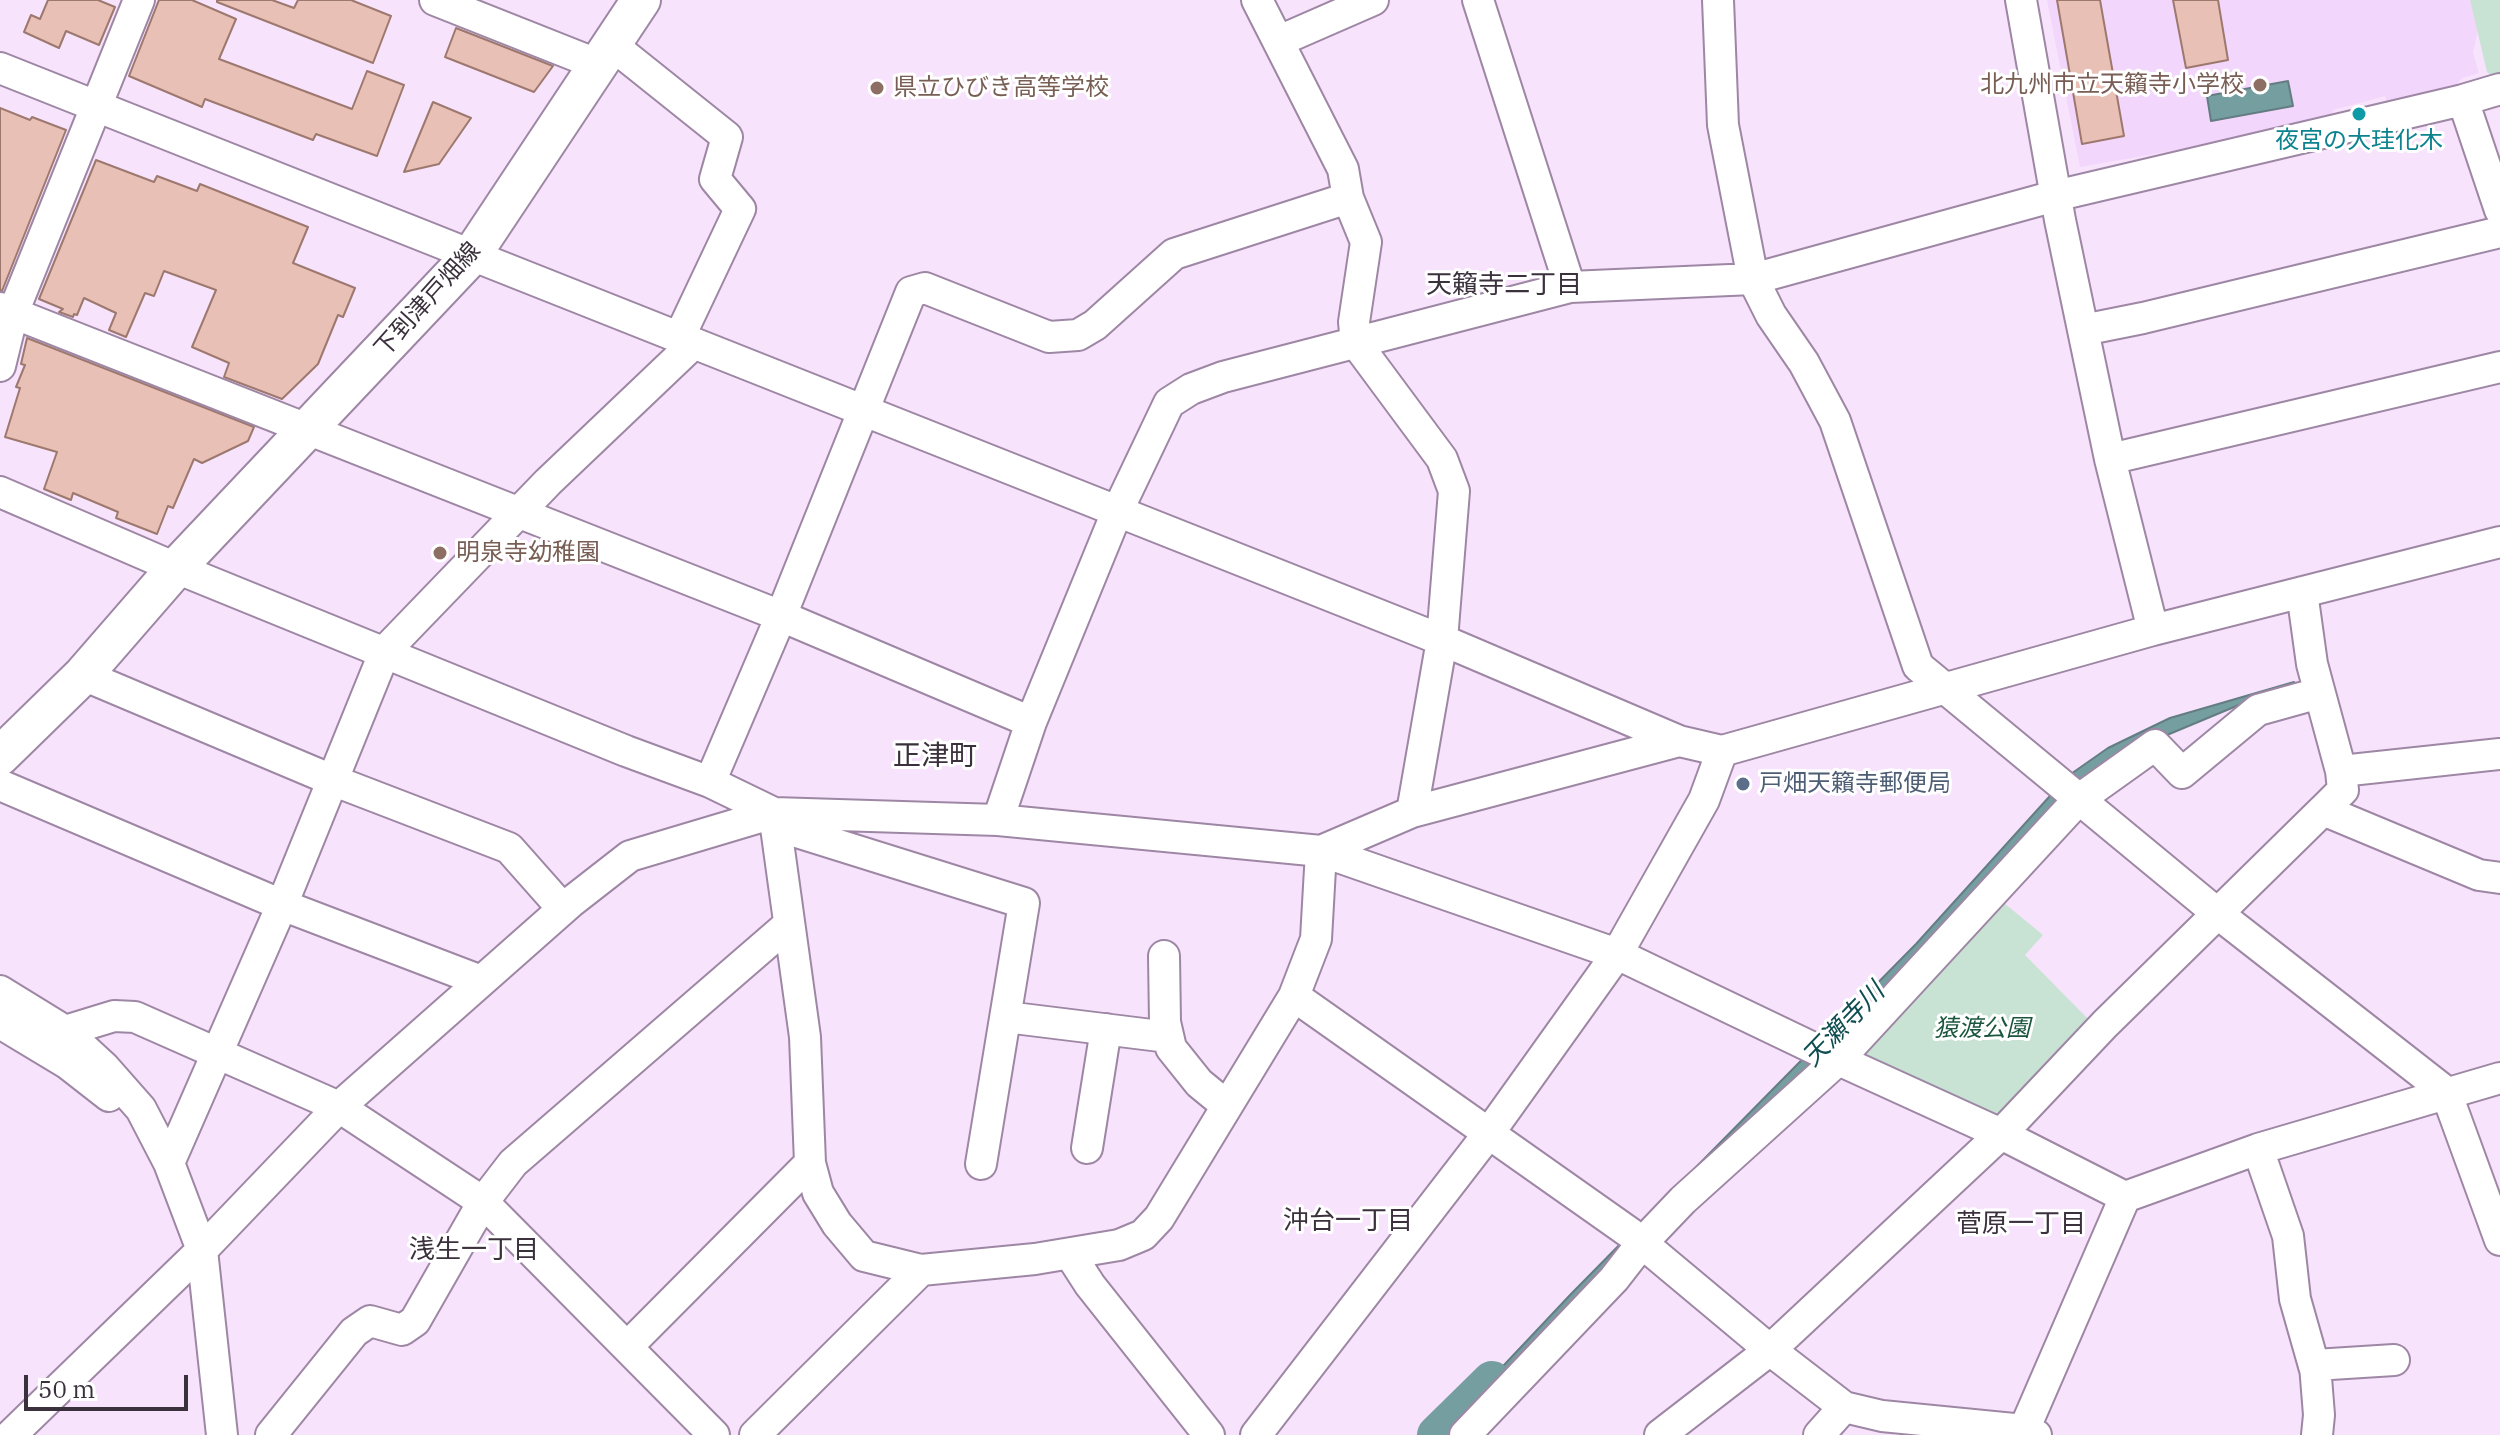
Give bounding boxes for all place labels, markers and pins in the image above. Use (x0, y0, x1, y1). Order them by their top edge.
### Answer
place label: 北九州市立天籟寺小学校 (1980, 71, 2244, 99)
place label: 県立ひびき高等学校 (893, 74, 1109, 102)
marker: 北九州市立天籟寺小学校 (2251, 76, 2269, 94)
marker: 県立ひびき高等学校 (868, 79, 886, 97)
marker: 夜宮の大珪化木 (2350, 105, 2368, 123)
place label: 夜宮の大珪化木 (2275, 127, 2443, 155)
place label: 明泉寺幼稚園 (456, 539, 600, 567)
marker: 明泉寺幼稚園 (431, 544, 449, 562)
place label: 戸畑天籟寺郵便局 (1759, 770, 1951, 798)
marker: 戸畑天籟寺郵便局 (1734, 775, 1752, 793)

